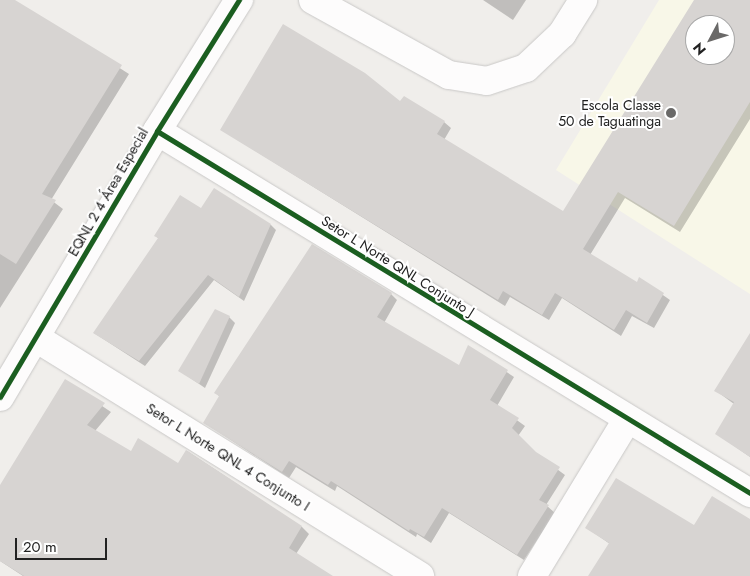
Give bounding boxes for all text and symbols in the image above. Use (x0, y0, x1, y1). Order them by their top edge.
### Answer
north arrow (685, 15, 735, 65)
text: N (688, 38, 711, 60)
place label: Escola Classe 50 de Taguatinga (558, 97, 661, 130)
marker: Escola Classe 50 de Taguatinga (665, 107, 677, 119)
street label: EQNL 2 4 Área Especial (64, 125, 152, 259)
street label: Setor L Norte QNL Conjunto J (318, 212, 478, 320)
street label: Setor L Norte QNL 4 Conjunto I (143, 400, 313, 514)
scale bar (18, 528, 110, 560)
text: 20 m (23, 536, 57, 558)

